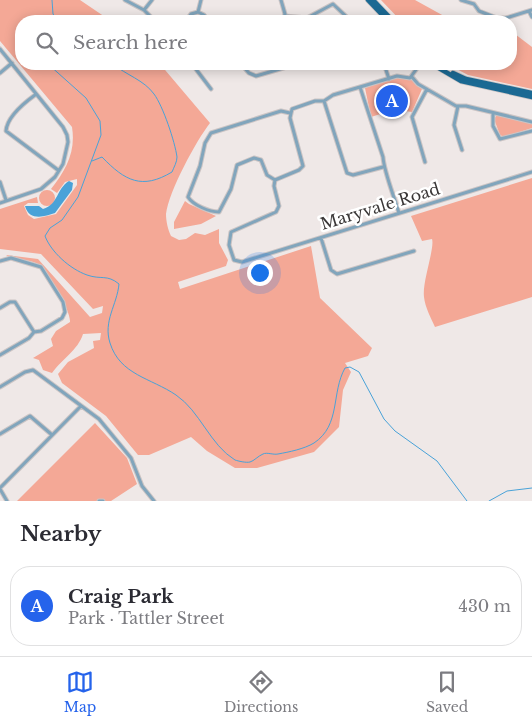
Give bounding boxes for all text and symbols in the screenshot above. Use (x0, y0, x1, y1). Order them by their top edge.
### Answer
search box (15, 15, 517, 70)
icon: search (33, 29, 61, 57)
text: Search here (73, 31, 188, 54)
pin: A (376, 82, 408, 120)
street label: Maryvale Road (318, 178, 442, 234)
your location (247, 260, 273, 286)
text: Nearby (20, 521, 101, 547)
text: Craig Park (68, 585, 174, 608)
text: A (31, 596, 43, 616)
text: 430 m (459, 596, 511, 616)
text: Park · Tattler Street (68, 608, 225, 628)
tab: Map (64, 668, 96, 716)
tab: Directions (224, 668, 298, 716)
tab: Saved (426, 668, 468, 716)

